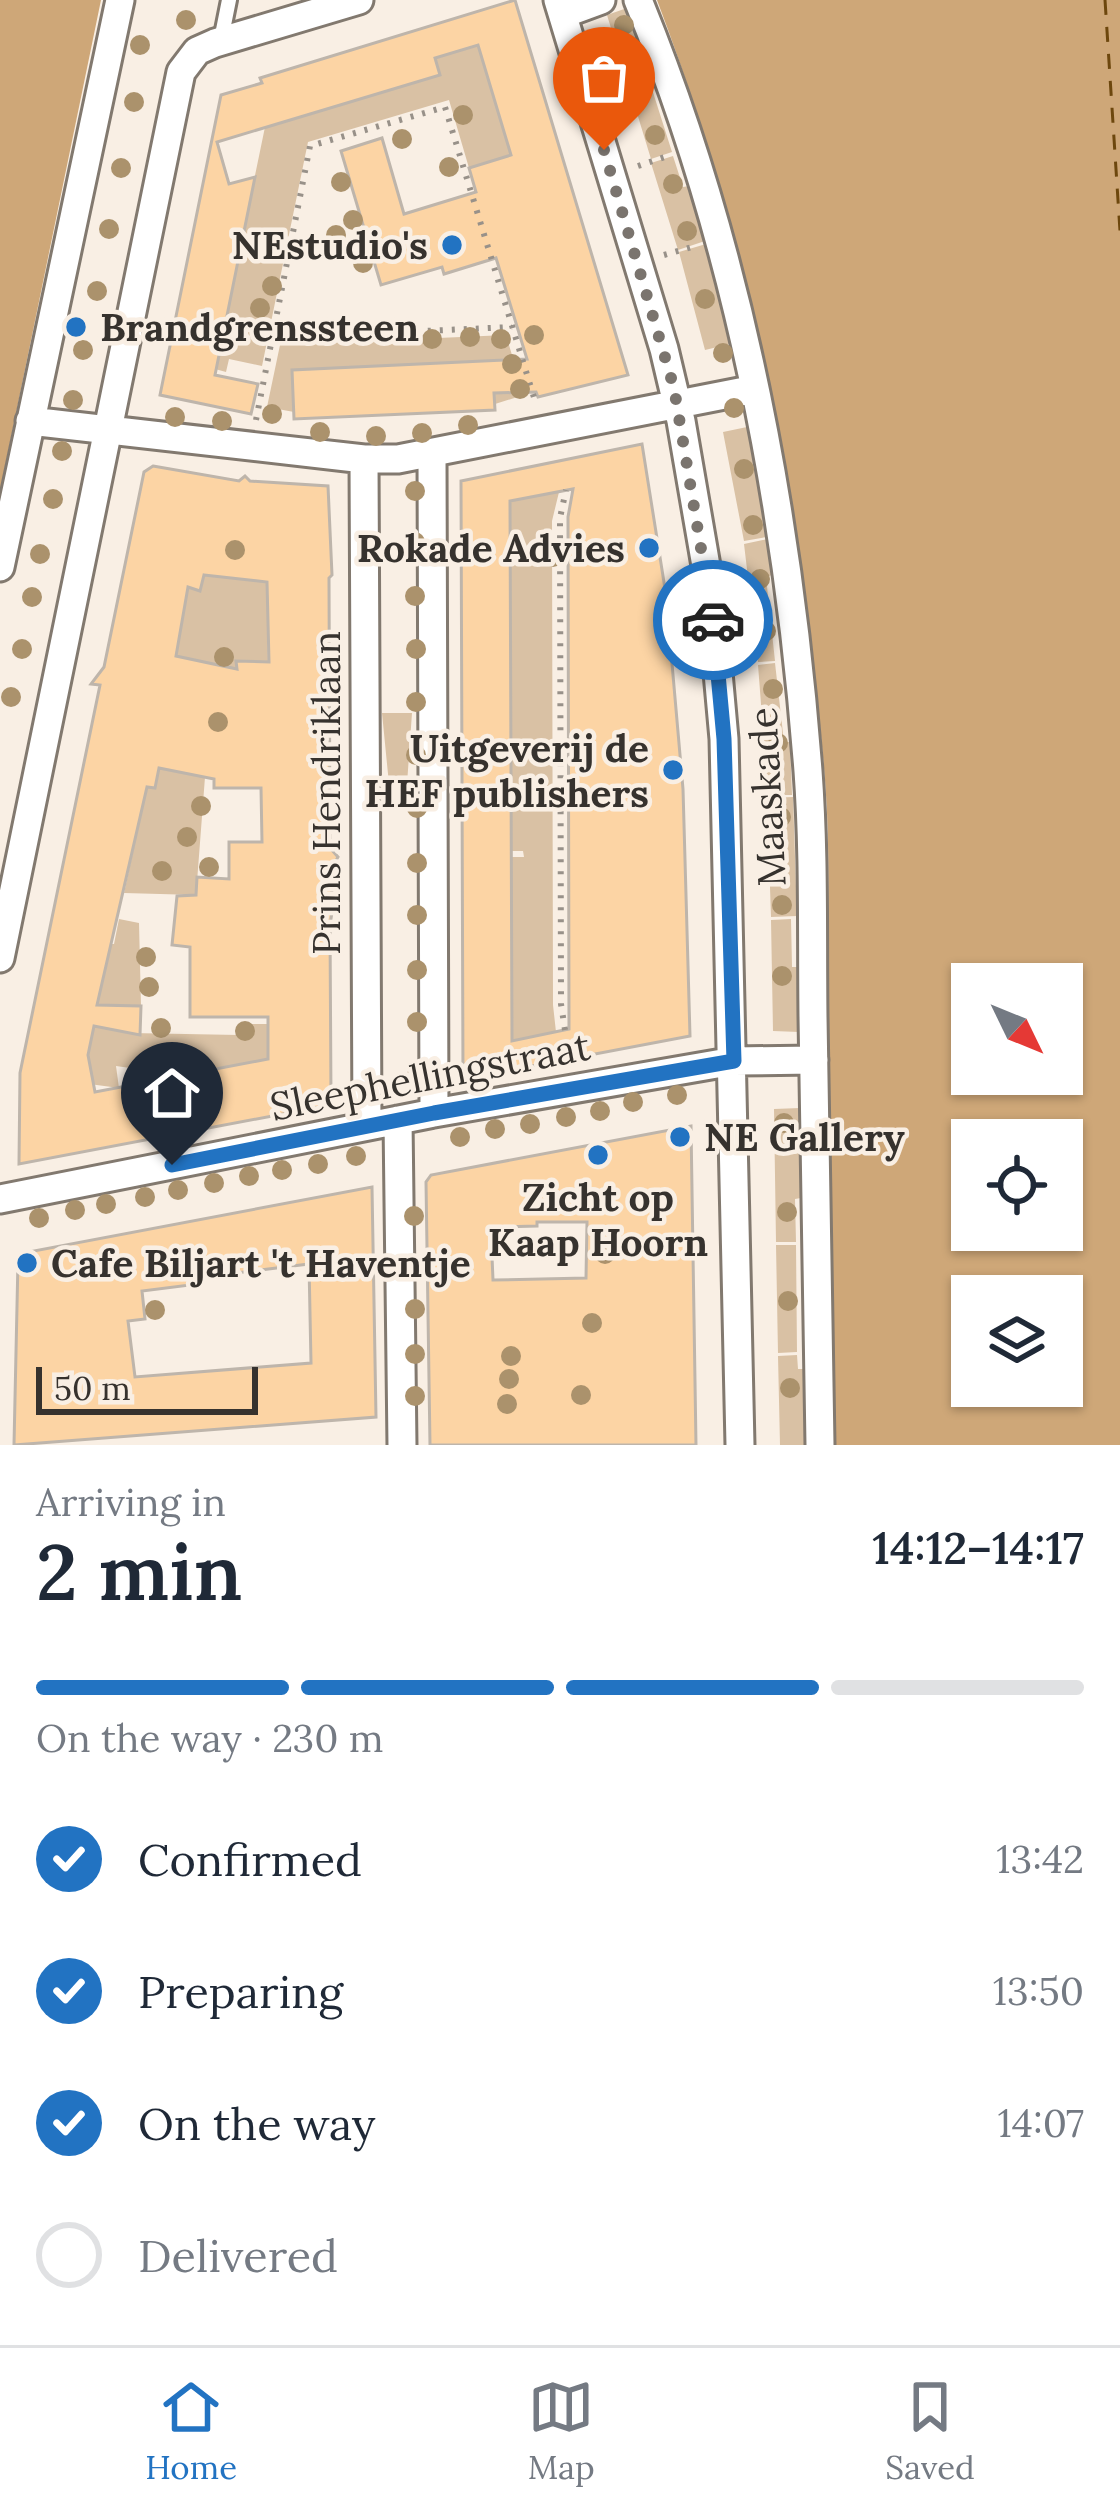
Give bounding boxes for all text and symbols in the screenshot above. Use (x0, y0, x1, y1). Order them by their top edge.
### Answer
pin (553, 27, 655, 150)
icon: bag (571, 45, 637, 111)
place label: NEstudio's (232, 220, 428, 270)
marker: NEstudio's (439, 232, 465, 258)
place label: Brandgrenssteen (100, 302, 419, 352)
marker: Brandgrenssteen (63, 314, 89, 340)
place label: Rokade Advies (357, 523, 625, 573)
marker: Rokade Advies (636, 535, 662, 561)
courier (653, 560, 773, 680)
icon: car (680, 587, 746, 653)
street label: Prins Hendriklaan (301, 631, 351, 955)
street label: Maaskade (737, 706, 797, 888)
place label: Uitgeverij de HEF publishers (364, 723, 649, 818)
marker: Uitgeverij de HEF publishers (660, 757, 686, 783)
north arrow (951, 963, 1083, 1095)
map controls (951, 963, 1083, 1407)
street label: Sleephellingstraat (266, 1020, 594, 1132)
pin (121, 1042, 223, 1165)
icon: home (139, 1060, 205, 1126)
place label: NE Gallery (704, 1112, 905, 1162)
button: locate (951, 1119, 1083, 1251)
marker: NE Gallery (667, 1124, 693, 1150)
marker: Zicht op Kaap Hoorn (585, 1142, 611, 1168)
place label: Zicht op Kaap Hoorn (488, 1172, 708, 1267)
place label: Cafe Biljart 't Haventje (51, 1238, 471, 1288)
marker: Cafe Biljart 't Haventje (14, 1250, 40, 1276)
button: layers (951, 1275, 1083, 1407)
scale bar (36, 1361, 258, 1414)
text: 50 m (54, 1367, 131, 1409)
text: Arriving in (36, 1477, 226, 1527)
text: 14:12–14:17 (872, 1519, 1084, 1576)
text: 2 min (36, 1522, 243, 1621)
text: On the way · 230 m (36, 1713, 384, 1763)
icon: check (36, 1826, 102, 1892)
text: Confirmed (138, 1831, 362, 1888)
text: 13:42 (996, 1834, 1084, 1884)
icon: check (36, 1958, 102, 2024)
text: Preparing (138, 1963, 343, 2020)
text: 13:50 (993, 1966, 1084, 2016)
icon: check (36, 2090, 102, 2156)
text: On the way (138, 2095, 376, 2152)
text: 14:07 (998, 2098, 1084, 2148)
text: Delivered (138, 2227, 338, 2284)
tab: Home (145, 2374, 237, 2488)
tab: Map (528, 2374, 595, 2488)
tab: Saved (885, 2374, 975, 2488)

